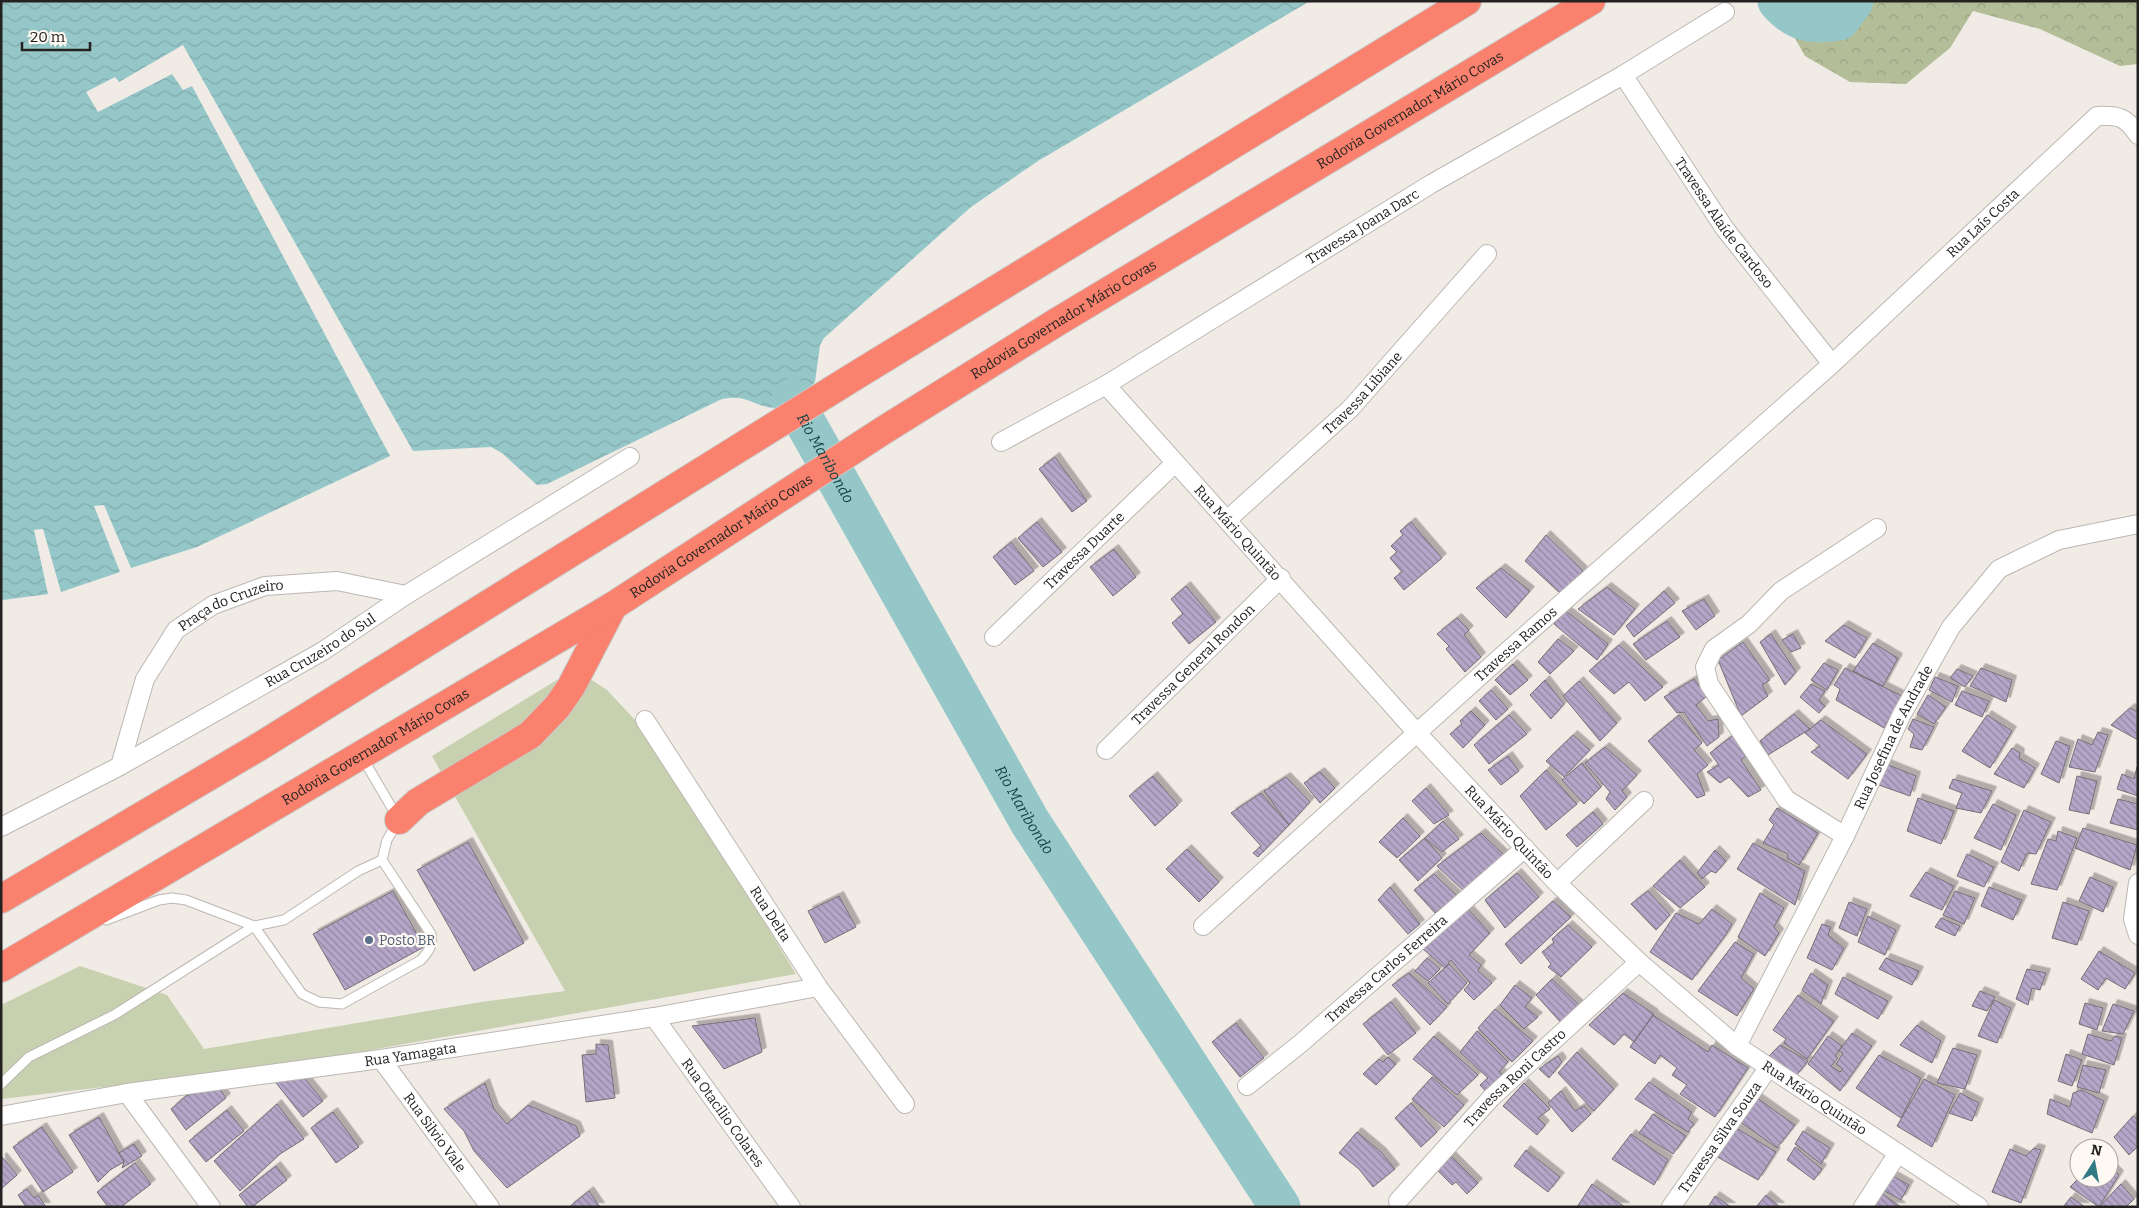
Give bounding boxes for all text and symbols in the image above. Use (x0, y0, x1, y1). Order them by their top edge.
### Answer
scale bar (22, 20, 90, 52)
text: 20 m (30, 28, 66, 46)
street label: Rodovia Governador Mário Covas (1314, 47, 1506, 172)
street label: Travessa Alaíde Cardoso (1671, 154, 1777, 291)
street label: Travessa Joana Darc (1303, 185, 1422, 268)
street label: Rua Laís Costa (1943, 185, 2023, 261)
street label: Rodovia Governador Mário Covas (967, 256, 1159, 382)
street label: Travessa Libiane (1319, 348, 1405, 438)
water label: Rio Maribondo (793, 410, 858, 506)
street label: Rodovia Governador Mário Covas (626, 470, 816, 601)
street label: Rua Mário Quintão (1191, 481, 1285, 584)
street label: Travessa Duarte (1040, 508, 1128, 593)
street label: Praça do Cruzeiro (175, 576, 284, 635)
street label: Travessa General Rondon (1128, 600, 1258, 729)
street label: Travessa Ramos (1471, 603, 1560, 685)
street label: Rua Cruzeiro do Sul (262, 610, 379, 691)
street label: Rua Josefina de Andrade (1850, 662, 1936, 812)
street label: Rodovia Governador Mário Covas (279, 685, 472, 808)
water label: Rio Maribondo (991, 762, 1058, 858)
street label: Rua Mário Quintão (1461, 781, 1557, 882)
street label: Rua Delta (746, 883, 795, 945)
street label: Travessa Carlos Ferreira (1322, 911, 1451, 1026)
place label: Posto BR (379, 932, 435, 949)
marker: Posto BR (363, 934, 375, 946)
street label: Travessa Roni Castro (1461, 1025, 1569, 1130)
street label: Rua Yamagata (363, 1039, 458, 1070)
street label: Rua Otacílio Colares (678, 1055, 768, 1170)
street label: Rua Mário Quintão (1759, 1057, 1870, 1138)
street label: Travessa Silva Souza (1675, 1078, 1765, 1196)
street label: Rua Silvio Vale (400, 1089, 470, 1175)
north arrow (2069, 1138, 2119, 1188)
text: N (2089, 1141, 2103, 1160)

